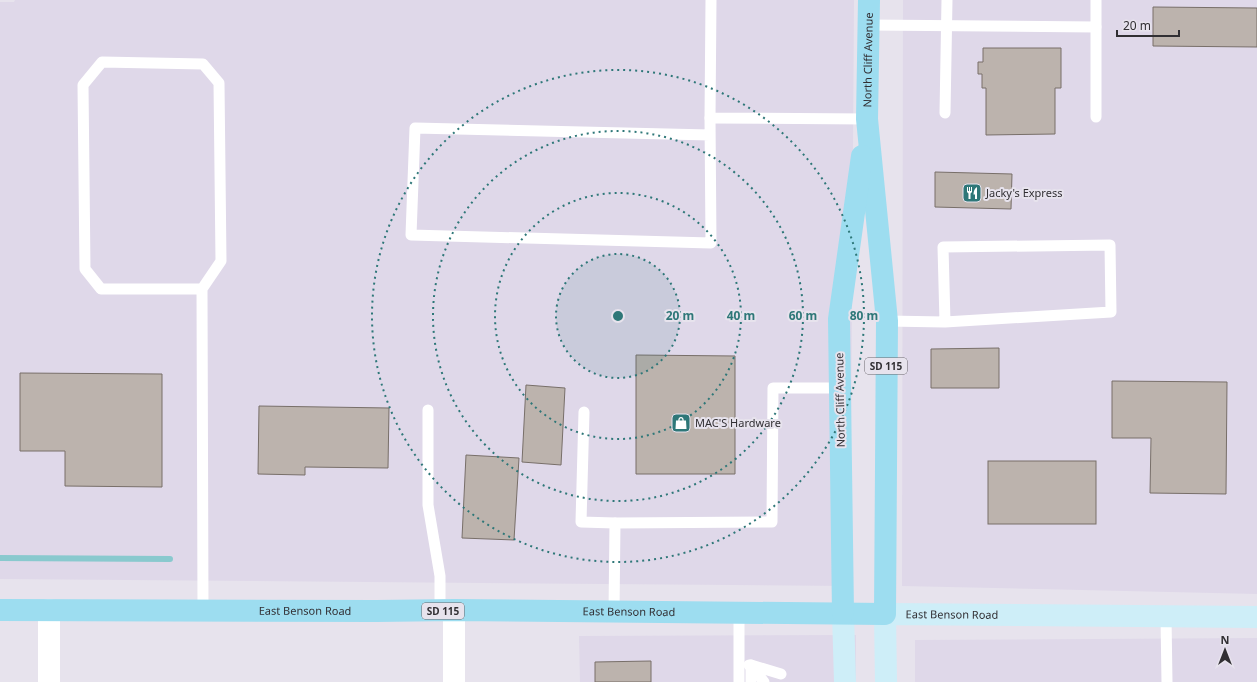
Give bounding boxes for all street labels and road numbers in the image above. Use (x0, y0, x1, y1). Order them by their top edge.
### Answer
street label: North Cliff Avenue (859, 12, 876, 108)
street label: North Cliff Avenue (831, 352, 848, 448)
road number: SD 115 (865, 358, 907, 374)
street label: East Benson Road (259, 603, 351, 618)
road number: SD 115 (422, 603, 464, 619)
street label: East Benson Road (583, 603, 675, 619)
street label: East Benson Road (906, 606, 998, 622)

